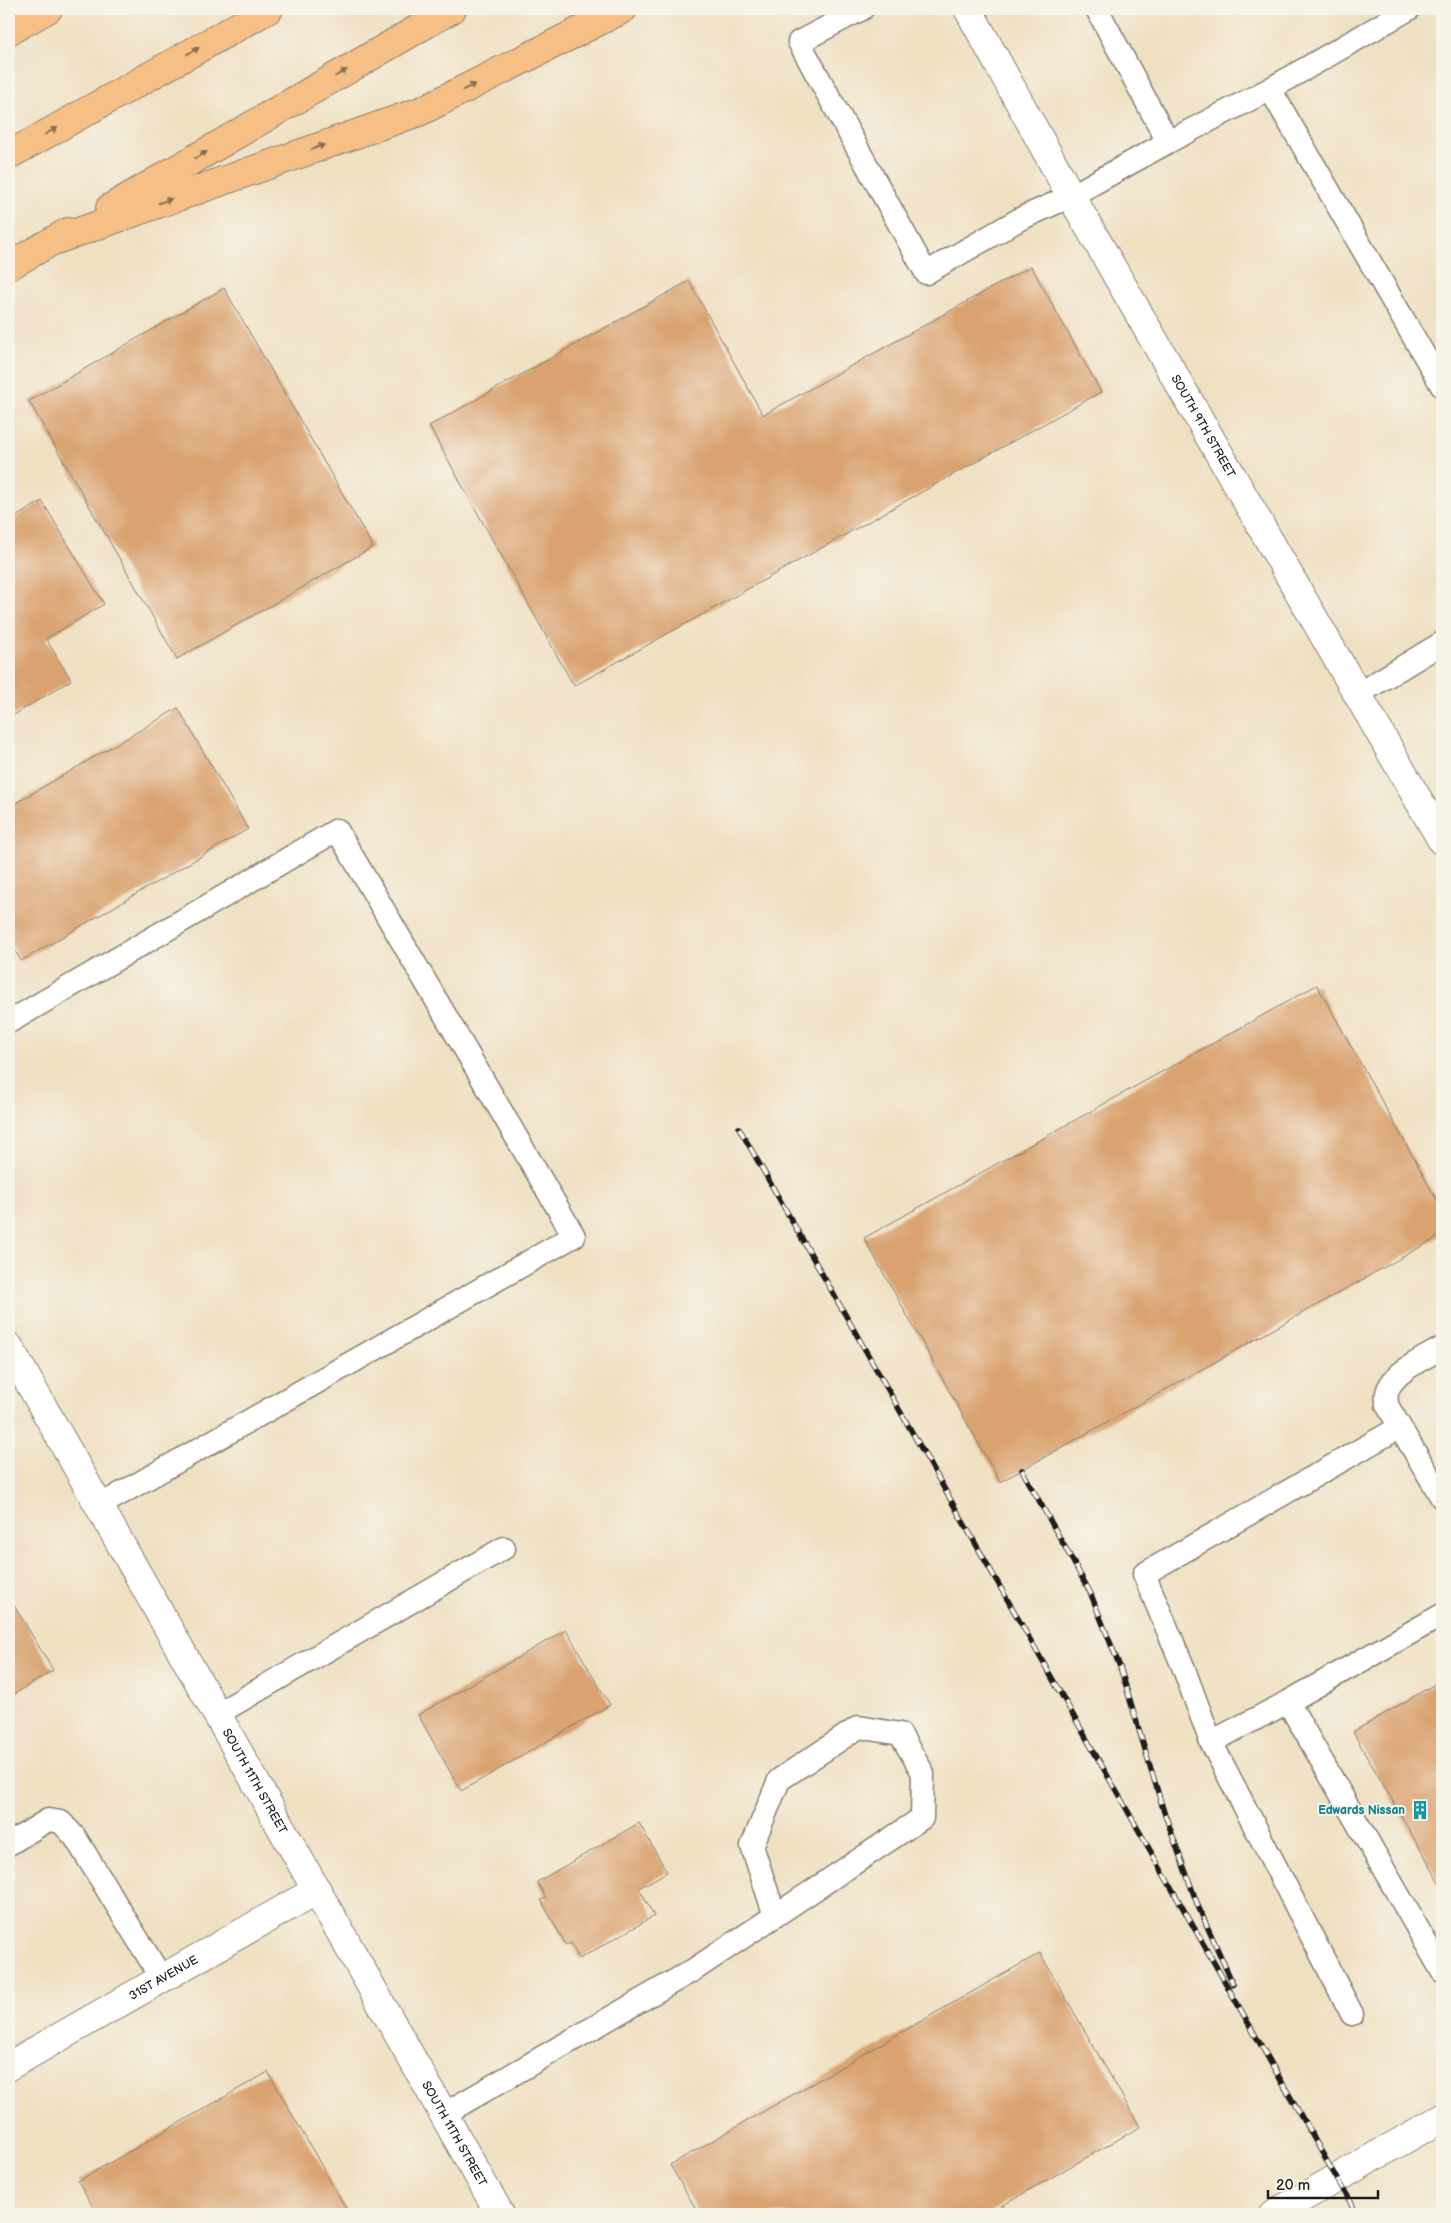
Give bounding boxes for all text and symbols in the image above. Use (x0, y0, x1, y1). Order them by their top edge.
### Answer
one-way arrow (186, 47, 200, 55)
one-way arrow (335, 69, 348, 78)
one-way arrow (461, 83, 476, 91)
one-way arrow (45, 126, 58, 135)
one-way arrow (311, 143, 326, 151)
one-way arrow (194, 150, 207, 159)
one-way arrow (158, 197, 173, 205)
street label: SOUTH 9TH STREET (1168, 372, 1239, 481)
street label: SOUTH 11TH STREET (219, 1726, 291, 1837)
building icon: Edwards Nissan (1409, 1799, 1431, 1821)
place label: Edwards Nissan (1318, 1803, 1405, 1818)
street label: 31ST AVENUE (126, 1952, 201, 2003)
street label: SOUTH 11TH STREET (419, 2078, 491, 2190)
scale bar (1268, 2168, 1378, 2200)
text: 20 m (1276, 2176, 1310, 2195)

